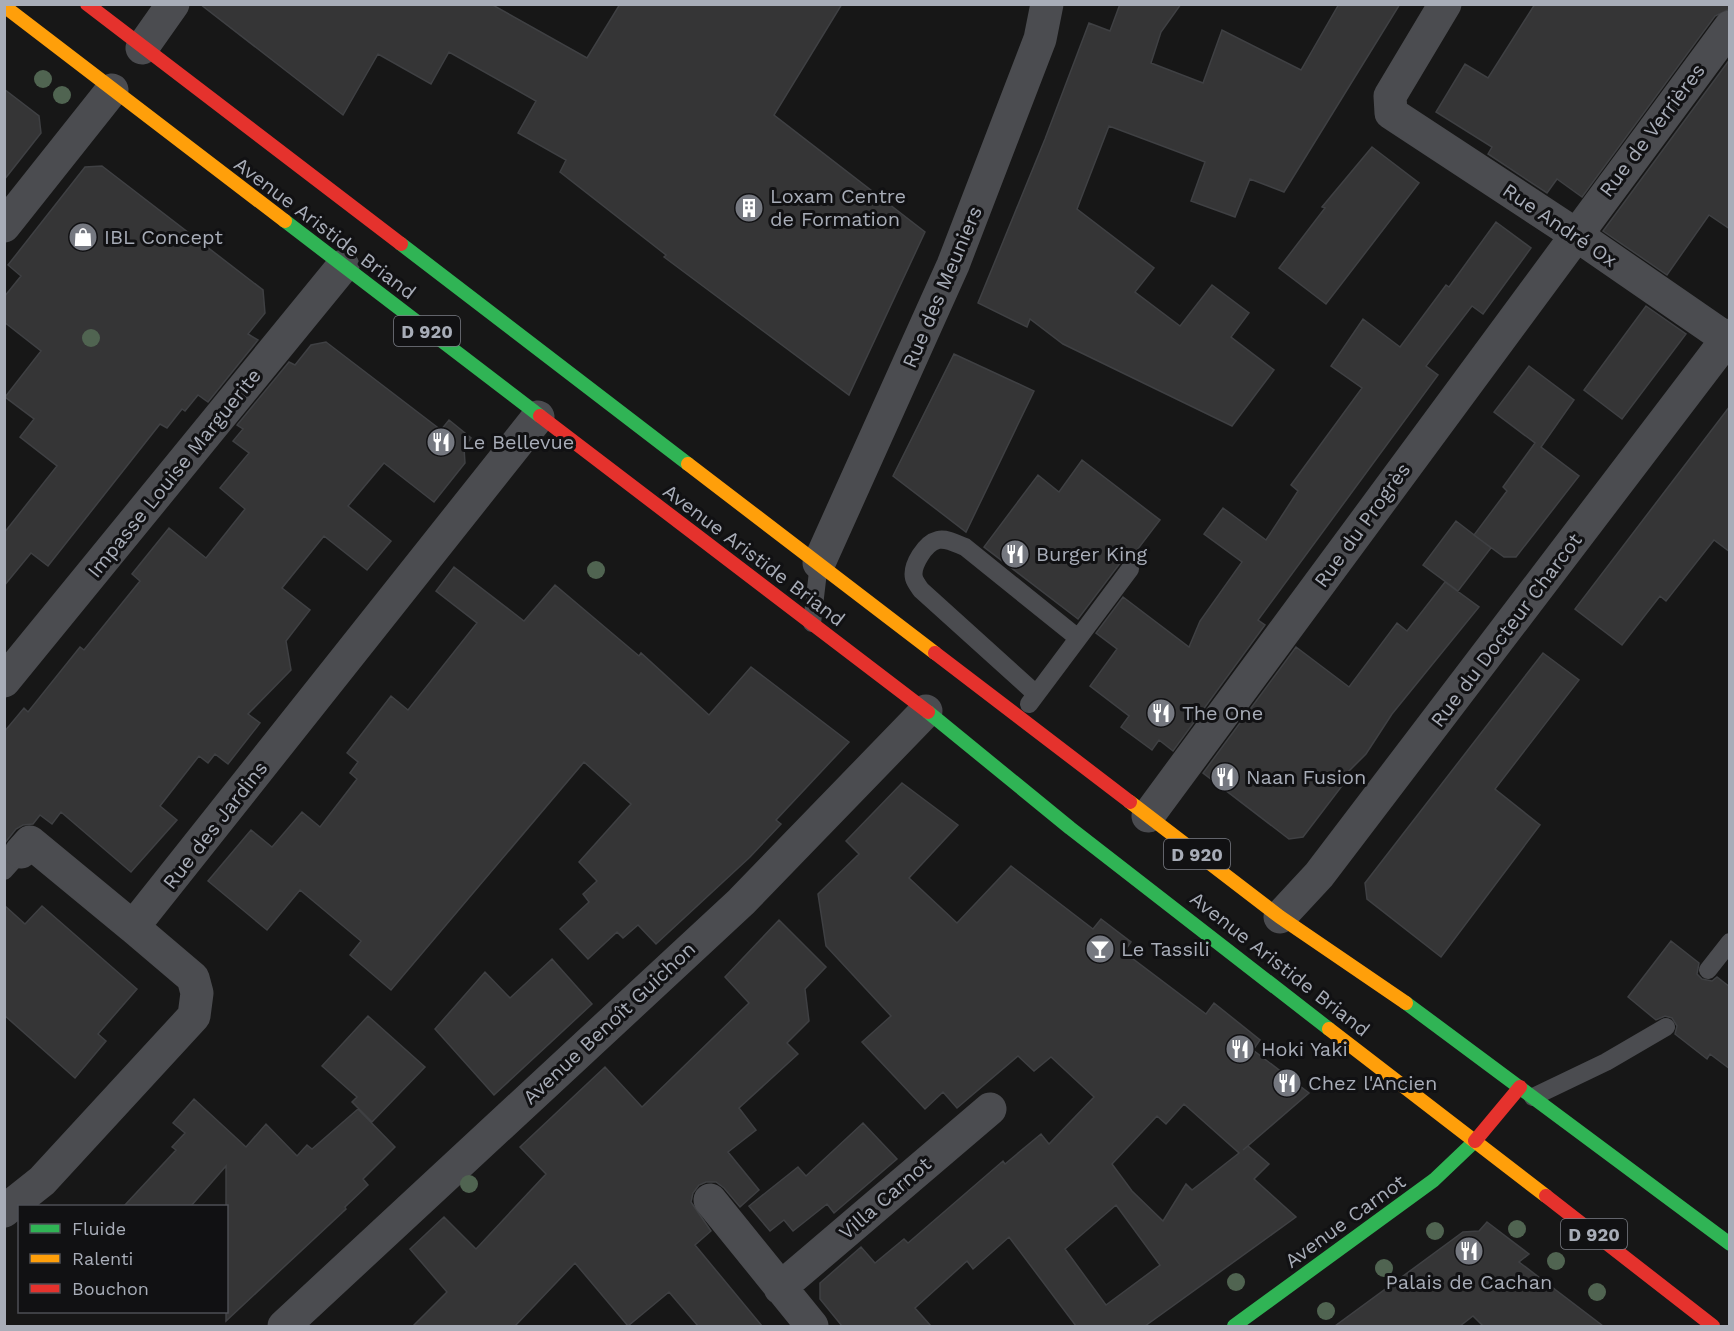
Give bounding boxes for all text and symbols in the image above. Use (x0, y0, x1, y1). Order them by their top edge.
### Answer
street label: Rue de Verrières (1594, 59, 1710, 201)
street label: Avenue Aristide Briand (229, 152, 421, 304)
street label: Rue André Ox (1498, 178, 1622, 272)
place label: Loxam Centre de Formation (770, 184, 906, 231)
building icon: Loxam Centre de Formation (733, 192, 765, 224)
street label: Rue des Meuniers (897, 202, 987, 372)
shop icon: IBL Concept (67, 221, 99, 253)
place label: IBL Concept (104, 225, 223, 249)
road number: D 920 (394, 316, 460, 346)
street label: Impasse Louise Marguerite (82, 364, 266, 582)
restaurant icon: Le Bellevue (425, 426, 457, 458)
place label: Le Bellevue (462, 430, 574, 454)
street label: Rue du Progrès (1309, 458, 1415, 592)
street label: Avenue Aristide Briand (658, 479, 850, 631)
street label: Rue du Docteur Charcot (1425, 528, 1587, 732)
restaurant icon: Burger King (999, 538, 1031, 570)
place label: Burger King (1036, 542, 1148, 566)
restaurant icon: The One (1145, 697, 1177, 729)
place label: The One (1182, 701, 1263, 725)
street label: Rue des Jardins (158, 756, 272, 894)
restaurant icon: Naan Fusion (1209, 761, 1241, 793)
place label: Naan Fusion (1246, 765, 1366, 789)
road number: D 920 (1164, 839, 1230, 869)
street label: Avenue Aristide Briand (1185, 886, 1375, 1042)
bar icon: Le Tassili (1084, 933, 1116, 965)
street label: Avenue Benoît Guichon (518, 937, 700, 1109)
place label: Le Tassili (1121, 937, 1210, 961)
restaurant icon: Hoki Yaki (1224, 1033, 1256, 1065)
place label: Hoki Yaki (1261, 1037, 1348, 1061)
restaurant icon: Chez l'Ancien (1271, 1067, 1303, 1099)
place label: Chez l'Ancien (1308, 1071, 1437, 1095)
street label: Villa Carnot (834, 1151, 936, 1244)
street label: Avenue Carnot (1280, 1169, 1411, 1273)
legend (18, 1205, 228, 1313)
text: Fluide (72, 1218, 126, 1239)
road number: D 920 (1561, 1219, 1627, 1249)
restaurant icon: Palais de Cachan (1453, 1235, 1485, 1267)
text: Ralenti (72, 1248, 133, 1269)
place label: Palais de Cachan (1386, 1270, 1552, 1294)
text: Bouchon (72, 1278, 149, 1299)

